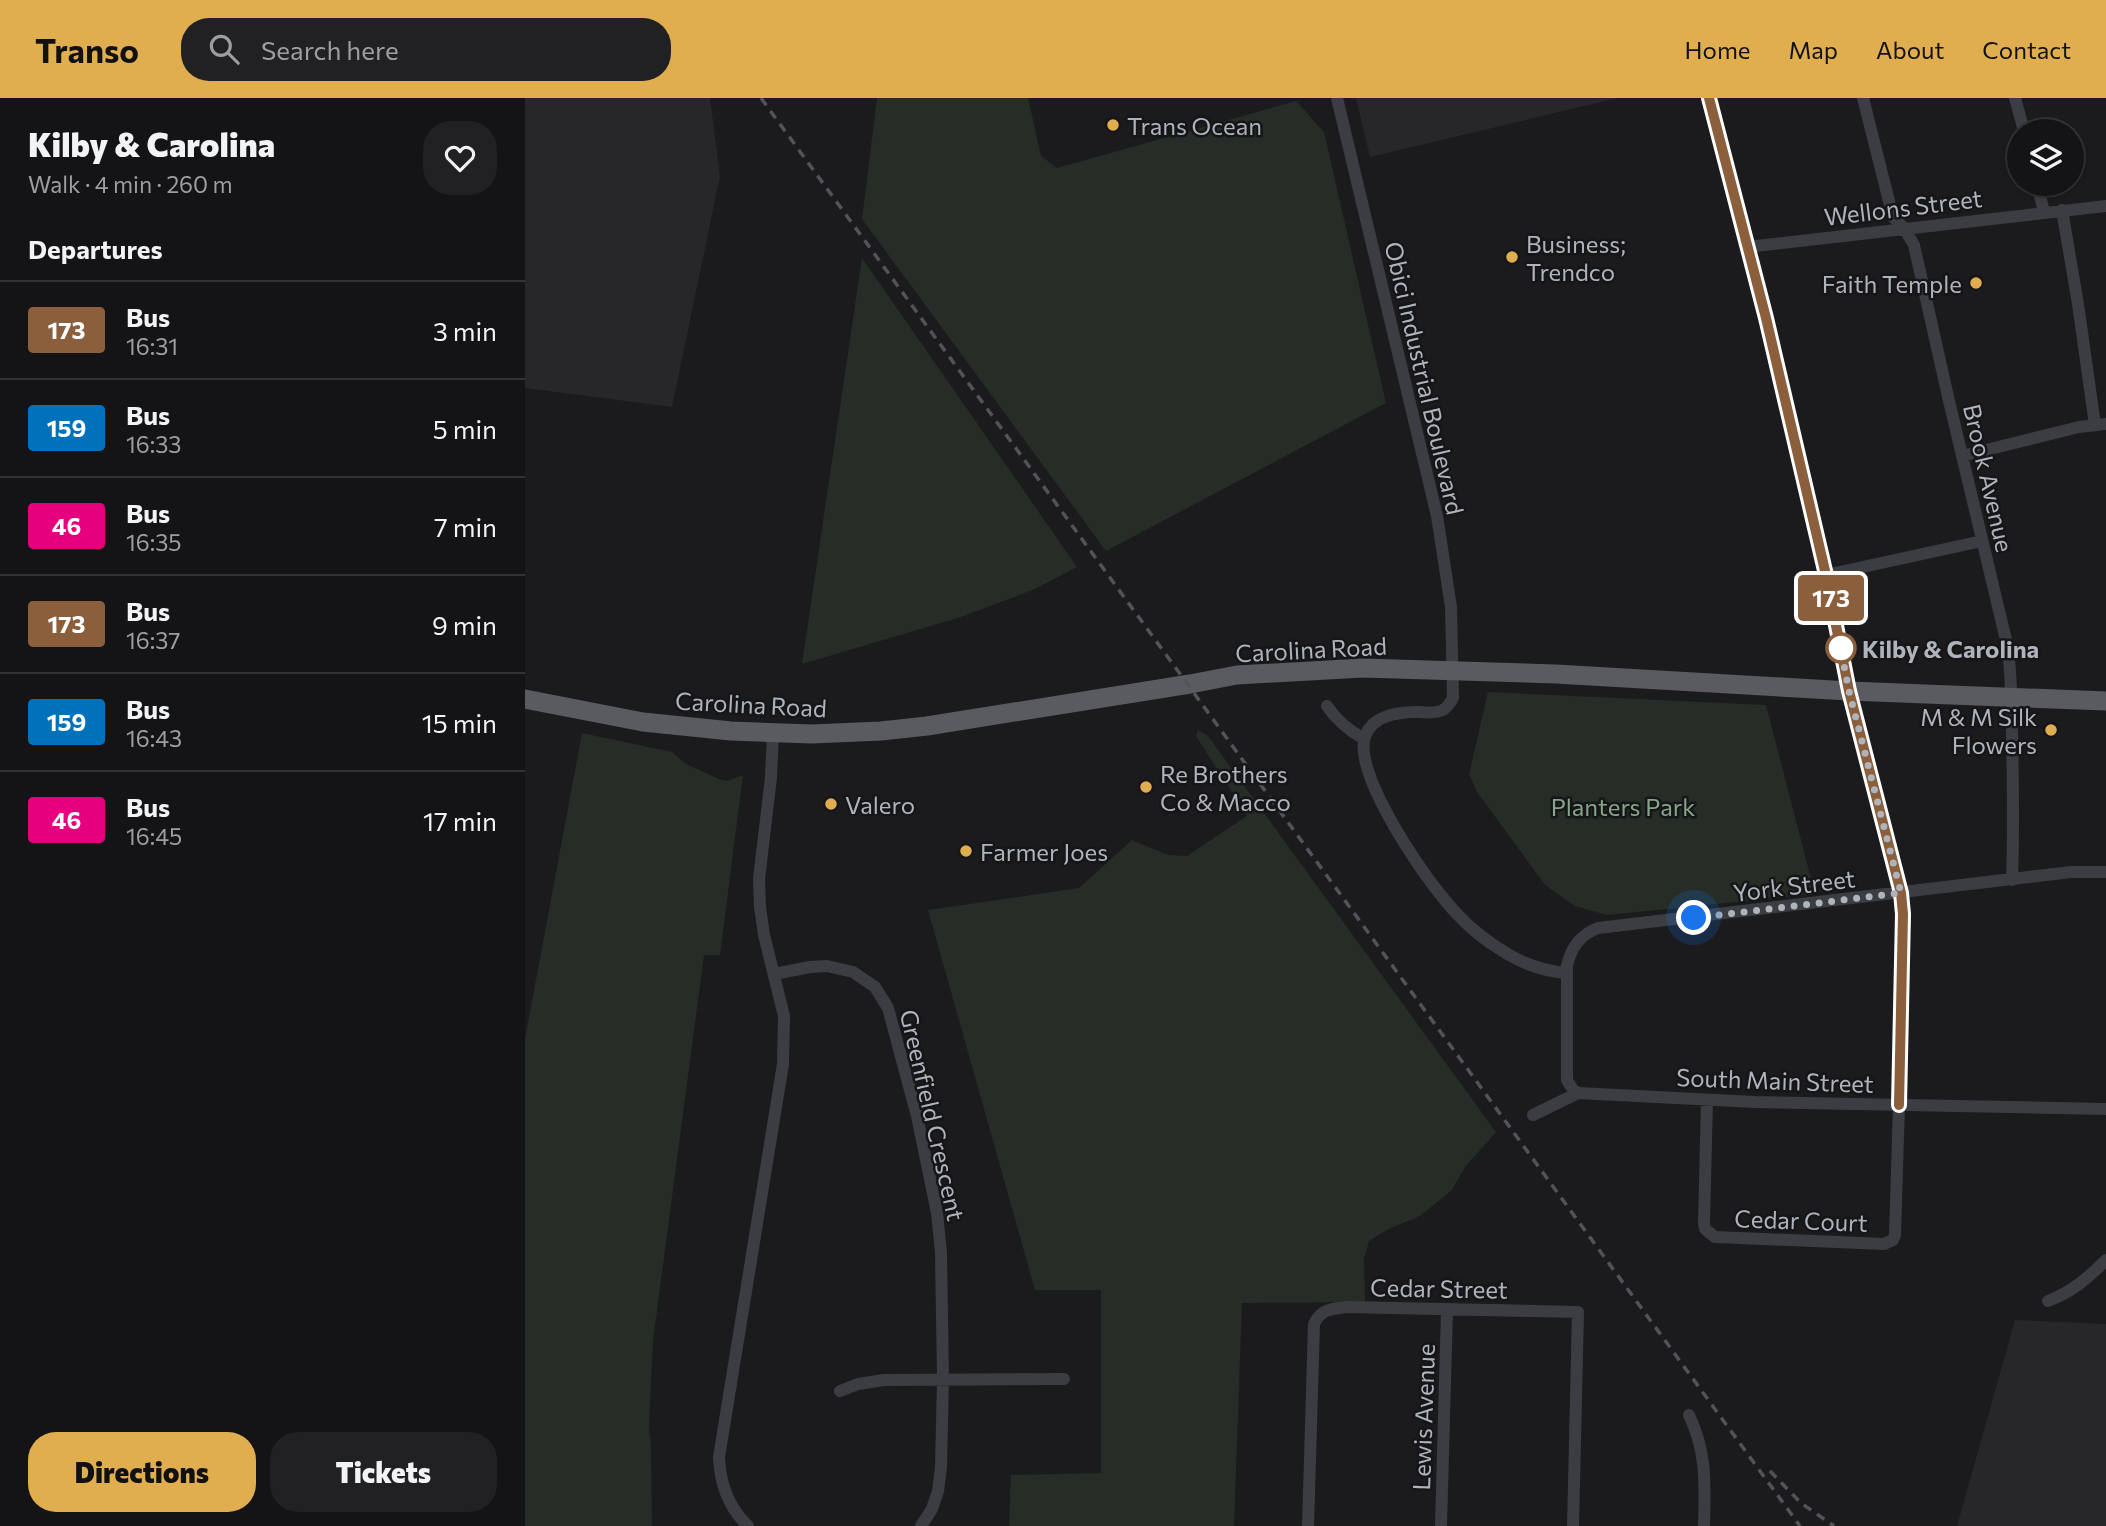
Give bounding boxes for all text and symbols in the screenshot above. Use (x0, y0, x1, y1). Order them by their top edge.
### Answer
search box (181, 18, 671, 81)
text: Transo (35, 29, 139, 70)
icon: search (205, 30, 243, 68)
text: Search here (261, 34, 399, 65)
text: Home (1685, 35, 1751, 64)
text: Map (1789, 35, 1838, 64)
text: About (1876, 35, 1944, 64)
text: Contact (1982, 35, 2071, 64)
place label: Trans Ocean (1127, 111, 1262, 140)
marker: Trans Ocean (1105, 117, 1121, 133)
map controls (2007, 119, 2084, 196)
button: layers (2007, 119, 2084, 196)
button: heart (423, 121, 497, 195)
text: Kilby & Carolina (28, 123, 275, 164)
text: Walk · 4 min · 260 m (28, 170, 233, 198)
street label: Wellons Street (1822, 183, 1984, 231)
place label: Business; Trendco (1526, 229, 1626, 286)
text: Departures (28, 233, 163, 264)
street label: Obici Industrial Boulevard (1379, 239, 1471, 517)
marker: Business; Trendco (1504, 249, 1520, 265)
place label: Faith Temple (1822, 269, 1962, 298)
marker: Faith Temple (1968, 275, 1984, 291)
text: Bus (126, 301, 170, 332)
text: 173 (47, 315, 86, 344)
text: 3 min (433, 315, 497, 346)
text: 16:31 (126, 332, 178, 360)
text: Bus (126, 399, 170, 430)
street label: Brook Avenue (1958, 401, 2020, 555)
text: 159 (47, 413, 86, 442)
text: 5 min (433, 413, 497, 444)
text: 16:33 (126, 430, 181, 458)
text: Bus (126, 497, 170, 528)
text: 46 (52, 511, 81, 540)
text: 7 min (434, 511, 497, 542)
text: 16:35 (126, 528, 182, 556)
line badge: 173 (1791, 575, 1871, 621)
text: 173 (1812, 583, 1850, 612)
text: Bus (126, 595, 170, 626)
text: 173 (47, 609, 86, 638)
text: 9 min (432, 609, 497, 640)
text: 16:37 (126, 626, 180, 654)
street label: Carolina Road (1234, 631, 1388, 667)
marker: Kilby & Carolina (1826, 633, 1856, 663)
place label: Kilby & Carolina (1862, 634, 2039, 663)
street label: Carolina Road (674, 686, 828, 722)
text: Bus (126, 693, 170, 724)
place label: M & M Silk Flowers (1920, 702, 2037, 759)
text: 159 (47, 707, 86, 736)
text: 15 min (422, 707, 497, 738)
marker: M & M Silk Flowers (2043, 722, 2059, 738)
text: 16:43 (126, 724, 182, 752)
place label: Re Brothers Co & Macco (1160, 759, 1291, 816)
marker: Re Brothers Co & Macco (1138, 779, 1154, 795)
place label: Valero (845, 790, 915, 819)
text: Bus (126, 791, 170, 822)
park label: Planters Park (1551, 792, 1695, 821)
marker: Valero (823, 796, 839, 812)
text: 46 (52, 805, 81, 834)
text: 17 min (423, 805, 497, 836)
text: 16:45 (126, 822, 182, 850)
place label: Farmer Joes (980, 837, 1108, 866)
marker: Farmer Joes (958, 843, 974, 859)
street label: York Street (1731, 863, 1857, 907)
your location (1676, 900, 1711, 935)
street label: Greenfield Crescent (895, 1006, 971, 1224)
street label: South Main Street (1676, 1062, 1874, 1098)
street label: Cedar Court (1734, 1203, 1868, 1237)
street label: Cedar Street (1370, 1272, 1508, 1304)
street label: Lewis Avenue (1406, 1343, 1440, 1491)
button: Directions (28, 1432, 256, 1512)
button: Tickets (270, 1432, 497, 1512)

